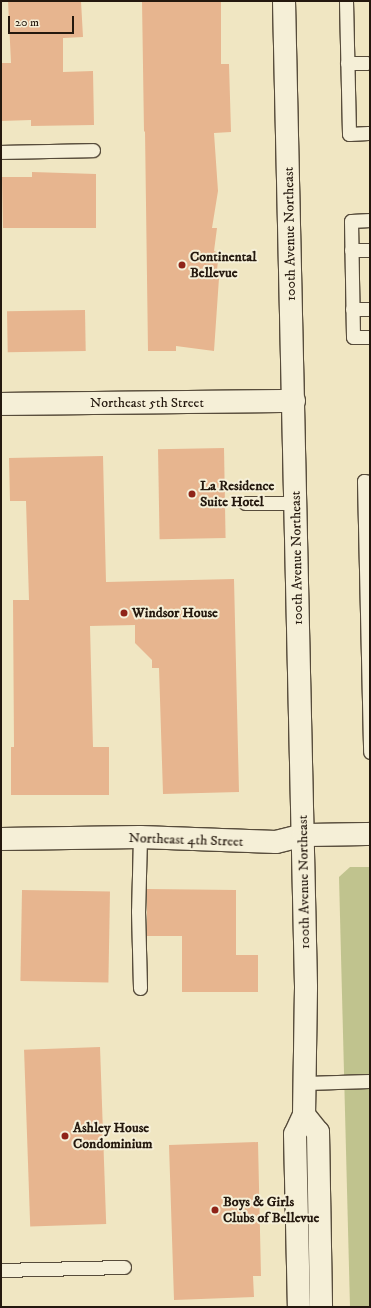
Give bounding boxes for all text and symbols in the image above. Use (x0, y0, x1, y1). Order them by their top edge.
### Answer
scale bar (10, 8, 76, 34)
text: 20 m (15, 15, 39, 30)
street label: 100th Avenue Northeast (280, 167, 300, 301)
place label: Continental Bellevue (190, 249, 256, 282)
marker: Continental Bellevue (177, 260, 187, 270)
street label: Northeast 5th Street (90, 395, 204, 411)
place label: La Residence Suite Hotel (200, 478, 274, 510)
marker: La Residence Suite Hotel (187, 489, 197, 499)
street label: 100th Avenue Northeast (287, 491, 307, 625)
place label: Windsor House (132, 605, 218, 621)
marker: Windsor House (119, 608, 129, 618)
street label: 100th Avenue Northeast (294, 815, 314, 949)
street label: Northeast 4th Street (128, 830, 244, 850)
place label: Ashley House Condominium (73, 1120, 152, 1152)
marker: Ashley House Condominium (60, 1131, 70, 1141)
place label: Boys & Girls Clubs of Bellevue (223, 1194, 319, 1226)
marker: Boys & Girls Clubs of Bellevue (210, 1205, 220, 1215)

